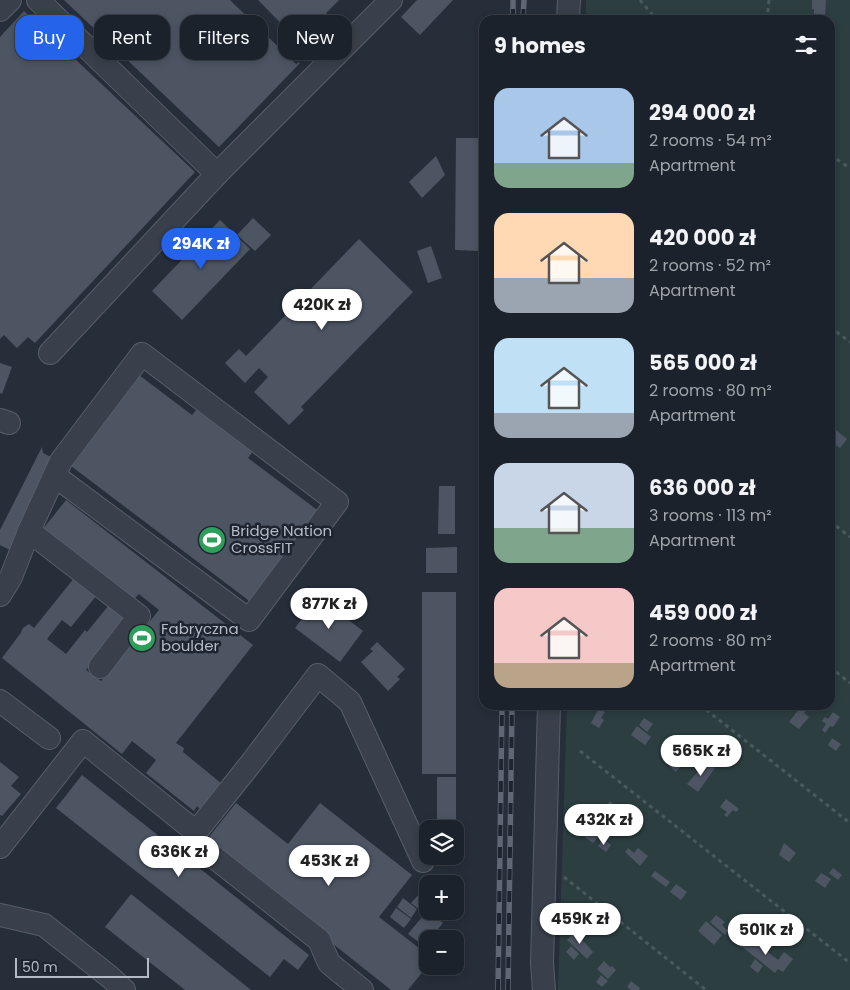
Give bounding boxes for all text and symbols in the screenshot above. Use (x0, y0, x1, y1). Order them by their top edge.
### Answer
chip: Buy (15, 15, 84, 60)
chip: Rent (94, 15, 170, 60)
chip: Filters (180, 15, 268, 60)
chip: New (278, 15, 352, 60)
text: 9 homes (494, 31, 586, 60)
icon: filters (792, 31, 820, 59)
text: 294 000 zł (649, 98, 755, 127)
icon: home (534, 108, 594, 168)
text: 2 rooms · 54 m² (649, 129, 772, 152)
text: Apartment (649, 154, 736, 177)
text: 420 000 zł (649, 223, 756, 252)
pin: 294K zł (155, 228, 247, 270)
text: 294K zł (172, 232, 230, 255)
icon: home (534, 233, 594, 293)
text: 2 rooms · 52 m² (649, 254, 771, 277)
text: Apartment (649, 279, 736, 302)
pin: 420K zł (276, 288, 368, 331)
text: 420K zł (293, 293, 351, 316)
text: 565 000 zł (649, 348, 757, 377)
icon: home (534, 358, 594, 418)
text: 2 rooms · 80 m² (649, 379, 772, 402)
text: Apartment (649, 404, 736, 427)
text: 636 000 zł (649, 473, 756, 502)
icon: home (534, 483, 594, 543)
text: 3 rooms · 113 m² (649, 504, 772, 527)
place label: Bridge Nation CrossFIT (231, 520, 332, 558)
sports icon: Bridge Nation CrossFIT (197, 525, 227, 555)
text: Apartment (649, 529, 736, 552)
pin: 877K zł (283, 588, 375, 630)
text: 877K zł (301, 592, 357, 615)
text: 459 000 zł (649, 598, 757, 627)
icon: home (534, 608, 594, 668)
place label: Fabryczna boulder (161, 618, 239, 656)
sports icon: Fabryczna boulder (127, 623, 157, 653)
text: 2 rooms · 80 m² (649, 629, 772, 652)
text: Apartment (649, 654, 736, 677)
pin: 565K zł (655, 734, 747, 777)
text: 565K zł (672, 739, 730, 762)
pin: 432K zł (558, 804, 650, 846)
text: 432K zł (575, 808, 633, 831)
map controls (419, 820, 464, 975)
button: layers (419, 820, 464, 865)
pin: 636K zł (133, 836, 225, 878)
text: 636K zł (150, 840, 208, 863)
pin: 453K zł (283, 844, 375, 887)
text: 453K zł (300, 849, 358, 872)
button: + (419, 875, 464, 920)
pin: 459K zł (534, 902, 626, 945)
text: 459K zł (551, 907, 609, 930)
pin: 501K zł (720, 914, 812, 956)
text: 501K zł (739, 918, 793, 941)
button: − (419, 930, 464, 975)
scale bar (15, 955, 149, 978)
text: 50 m (22, 957, 58, 977)

